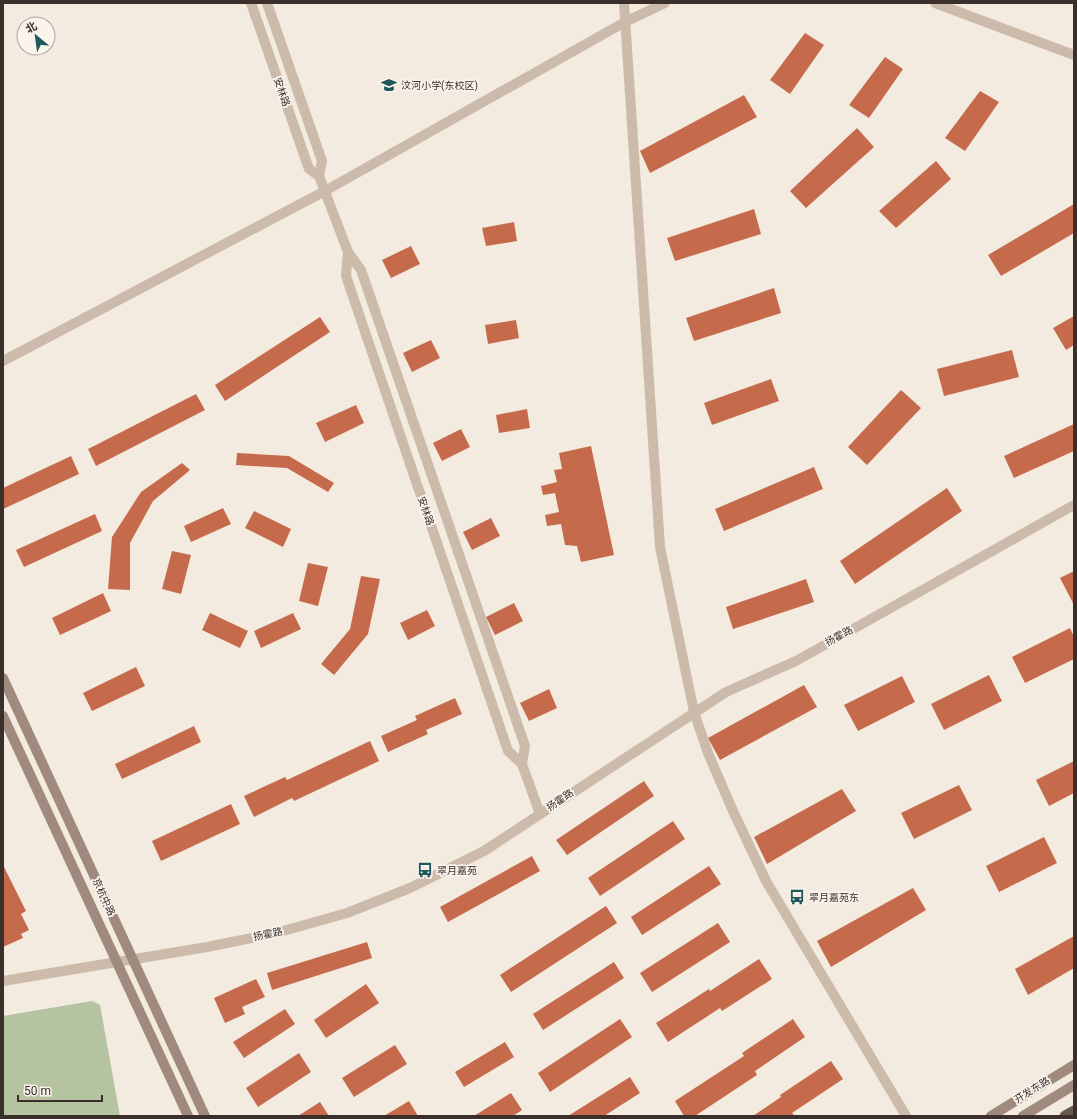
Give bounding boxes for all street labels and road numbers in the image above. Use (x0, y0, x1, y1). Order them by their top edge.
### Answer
street label: 安林路 (272, 76, 292, 108)
street label: 安林路 (416, 495, 436, 527)
street label: 扬霍路 (823, 624, 855, 648)
street label: 扬霍路 (544, 787, 576, 813)
street label: 京杭中路 (91, 877, 117, 917)
street label: 扬霍路 (252, 926, 284, 942)
street label: 开发东路 (1012, 1075, 1052, 1105)

